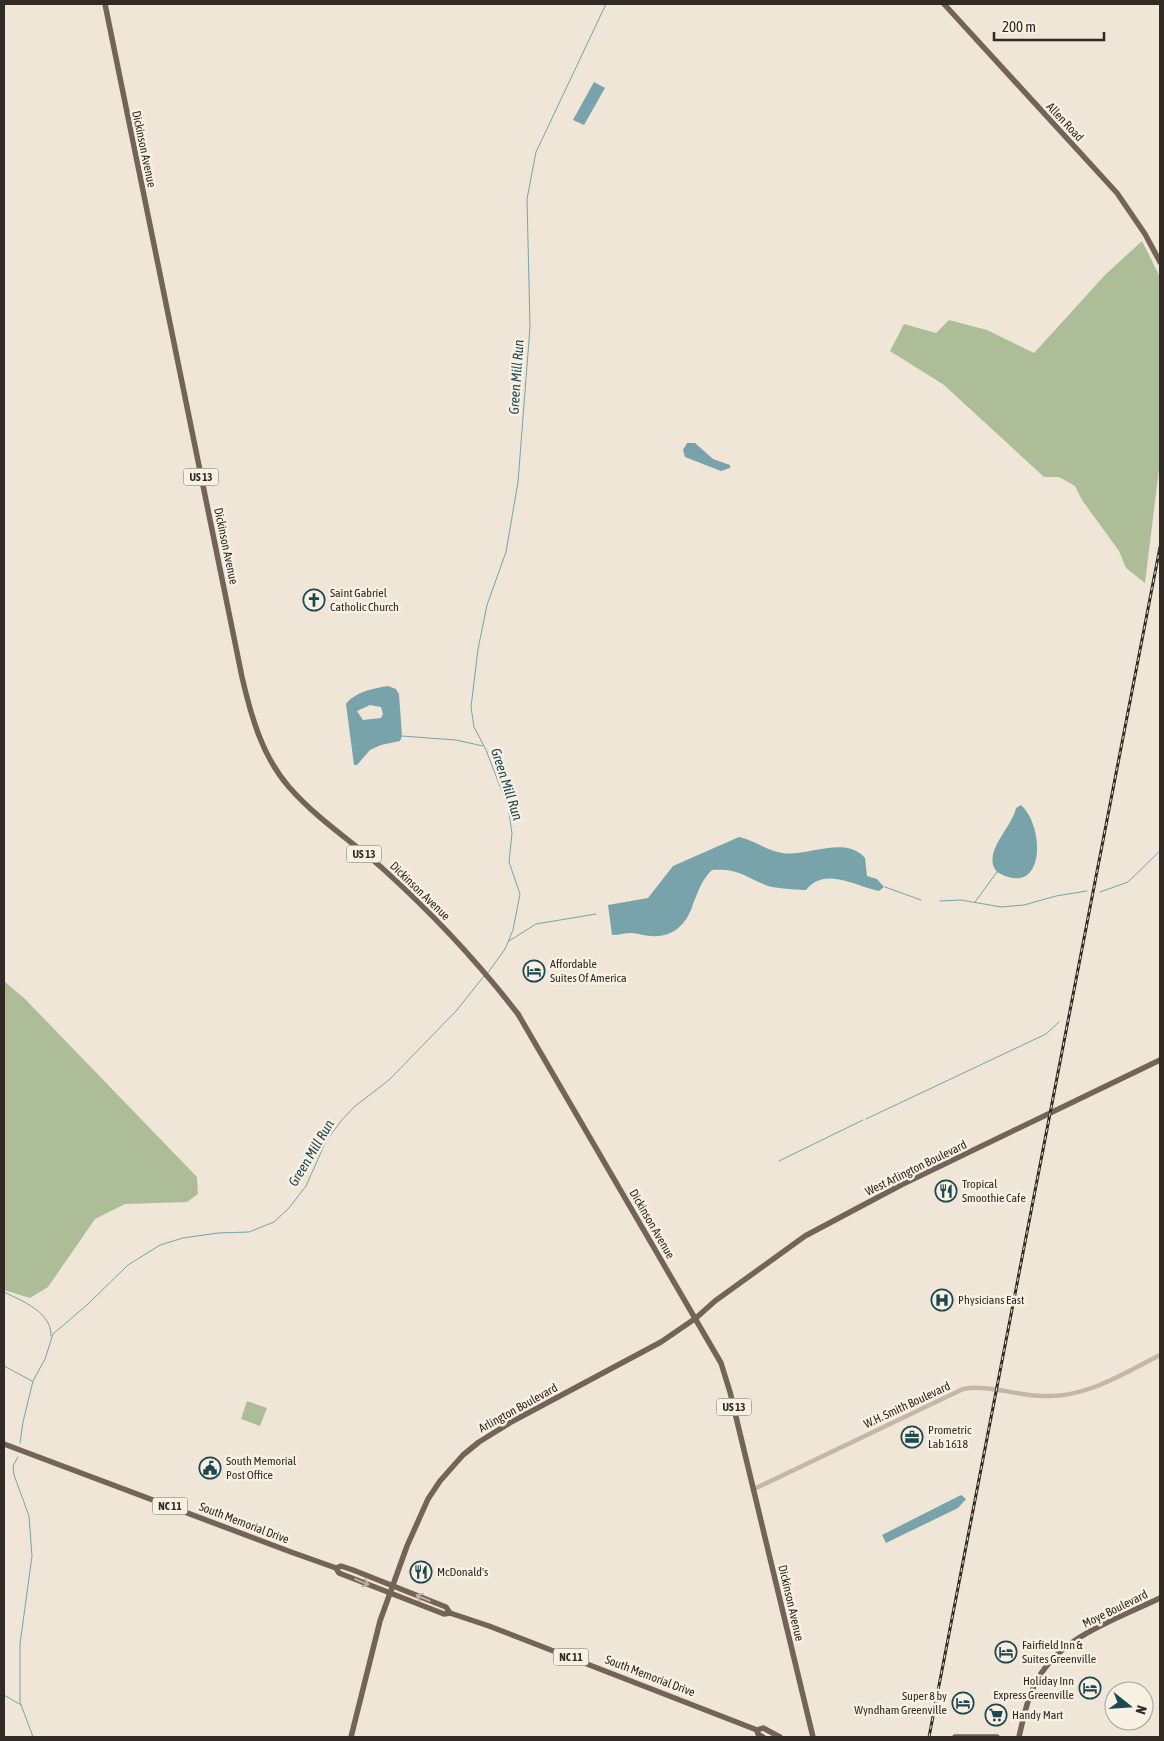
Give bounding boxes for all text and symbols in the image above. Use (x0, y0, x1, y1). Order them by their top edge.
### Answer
scale bar (994, 10, 1104, 42)
text: 200 m (1002, 18, 1036, 35)
street label: Allen Road (1044, 100, 1086, 144)
street label: Dickinson Avenue (129, 109, 159, 189)
water label: Green Mill Run (505, 339, 527, 415)
road number: US 13 (184, 468, 218, 486)
street label: Dickinson Avenue (211, 506, 241, 586)
place label: Saint Gabriel Catholic Church (330, 586, 399, 614)
church icon: Saint Gabriel Catholic Church (302, 588, 326, 612)
water label: Green Mill Run (488, 746, 526, 822)
road number: US 13 (346, 846, 382, 862)
street label: Dickinson Avenue (387, 859, 453, 923)
place label: Affordable Suites Of America (550, 957, 627, 985)
hotel icon: Affordable Suites Of America (522, 959, 546, 983)
water label: Green Mill Run (285, 1117, 337, 1189)
street label: West Arlington Boulevard (863, 1137, 969, 1199)
place label: Tropical Smoothie Cafe (962, 1177, 1026, 1205)
restaurant icon: Tropical Smoothie Cafe (934, 1179, 958, 1203)
street label: Dickinson Avenue (626, 1187, 678, 1261)
hospital icon: Physicians East (930, 1288, 954, 1312)
place label: Physicians East (958, 1293, 1025, 1307)
street label: W.H. Smith Boulevard (862, 1379, 952, 1431)
street label: Arlington Boulevard (476, 1381, 560, 1435)
road number: US 13 (716, 1398, 752, 1415)
place label: Prometric Lab 1618 (928, 1423, 972, 1451)
office icon: Prometric Lab 1618 (900, 1425, 924, 1449)
place label: South Memorial Post Office (226, 1454, 297, 1482)
public building icon: South Memorial Post Office (198, 1456, 222, 1480)
road number: NC 11 (152, 1498, 188, 1514)
street label: South Memorial Drive (197, 1499, 291, 1547)
restaurant icon: McDonald's (409, 1560, 433, 1584)
street label: Dickinson Avenue (775, 1563, 807, 1643)
place label: McDonald's (437, 1565, 488, 1579)
one-way arrow (354, 1577, 369, 1587)
street label: Moye Boulevard (1080, 1587, 1150, 1631)
one-way arrow (415, 1592, 430, 1601)
place label: Fairfield Inn & Suites Greenville (1022, 1638, 1096, 1666)
hotel icon: Fairfield Inn & Suites Greenville (994, 1640, 1018, 1664)
road number: NC 11 (554, 1648, 588, 1665)
street label: South Memorial Drive (603, 1652, 697, 1700)
place label: Holiday Inn Express Greenville (993, 1674, 1074, 1702)
hotel icon: Holiday Inn Express Greenville (1078, 1676, 1102, 1700)
north arrow (1104, 1681, 1154, 1731)
place label: Super 8 by Wyndham Greenville (854, 1689, 947, 1717)
hotel icon: Super 8 by Wyndham Greenville (951, 1691, 975, 1715)
supermarket icon: Handy Mart (984, 1703, 1008, 1727)
text: N (1133, 1704, 1150, 1716)
place label: Handy Mart (1012, 1708, 1064, 1722)

